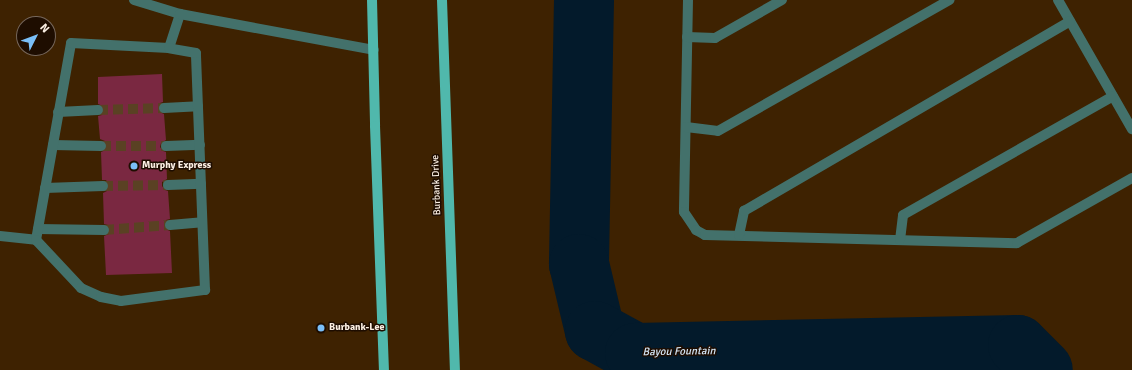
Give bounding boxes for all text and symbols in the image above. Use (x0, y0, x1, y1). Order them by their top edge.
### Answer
north arrow (16, 16, 56, 56)
text: N (37, 21, 52, 35)
street label: Burbank Drive (430, 155, 444, 215)
place label: Murphy Express (142, 160, 211, 172)
marker: Murphy Express (129, 161, 139, 171)
place label: Burbank-Lee (329, 322, 384, 334)
marker: Burbank-Lee (316, 323, 326, 333)
water label: Bayou Fountain (642, 345, 716, 359)

